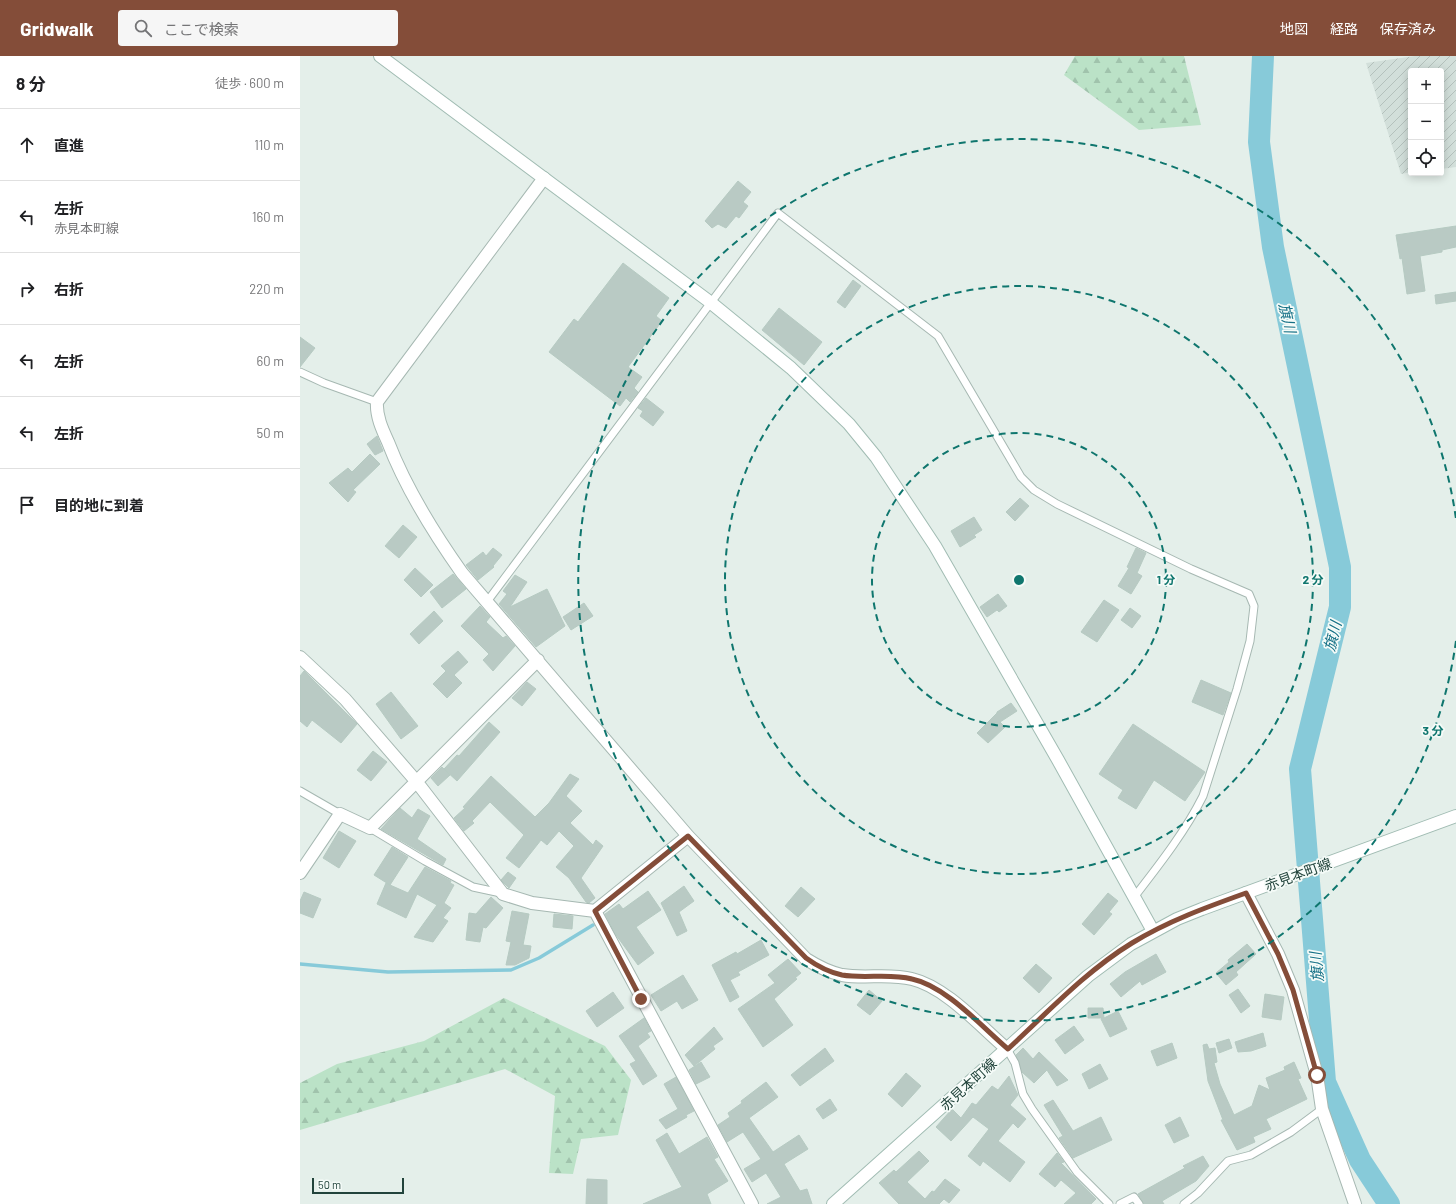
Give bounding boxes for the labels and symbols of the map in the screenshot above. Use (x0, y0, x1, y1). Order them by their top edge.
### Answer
water label: 旗川 (1276, 301, 1300, 336)
text: 1 分 (1157, 572, 1175, 586)
text: 2 分 (1302, 572, 1324, 586)
centre of rings (1012, 573, 1026, 587)
water label: 旗川 (1320, 617, 1345, 653)
text: 3 分 (1423, 723, 1443, 737)
street label: 赤見本町線 (1262, 854, 1334, 894)
water label: 旗川 (1306, 949, 1326, 983)
route end (632, 990, 650, 1008)
street label: 赤見本町線 (936, 1054, 1000, 1114)
route start (1308, 1066, 1326, 1084)
scale bar (312, 1176, 404, 1195)

